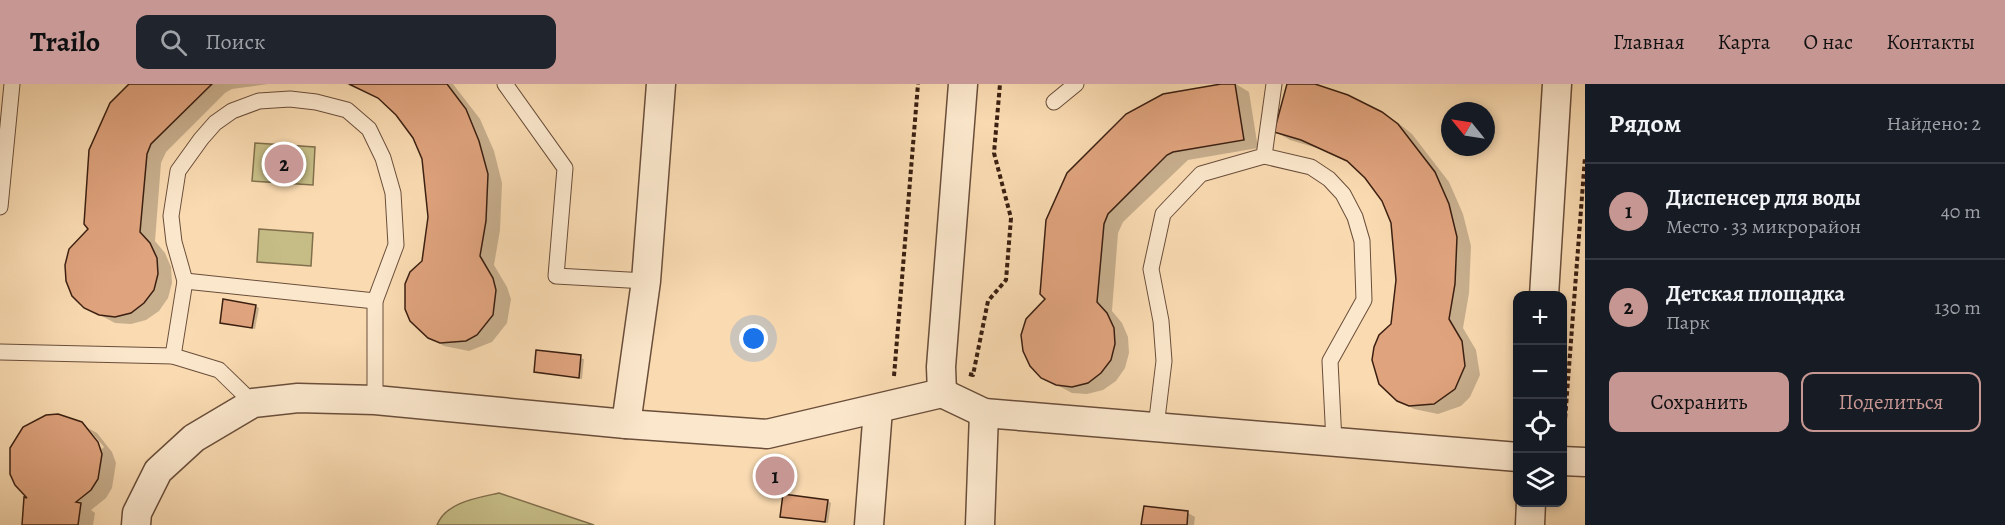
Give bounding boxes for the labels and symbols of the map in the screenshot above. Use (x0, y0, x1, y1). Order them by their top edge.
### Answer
north arrow (1441, 102, 1495, 156)
pin: 2 (264, 142, 304, 187)
your location (739, 324, 768, 353)
pin: 1 (756, 454, 794, 498)

